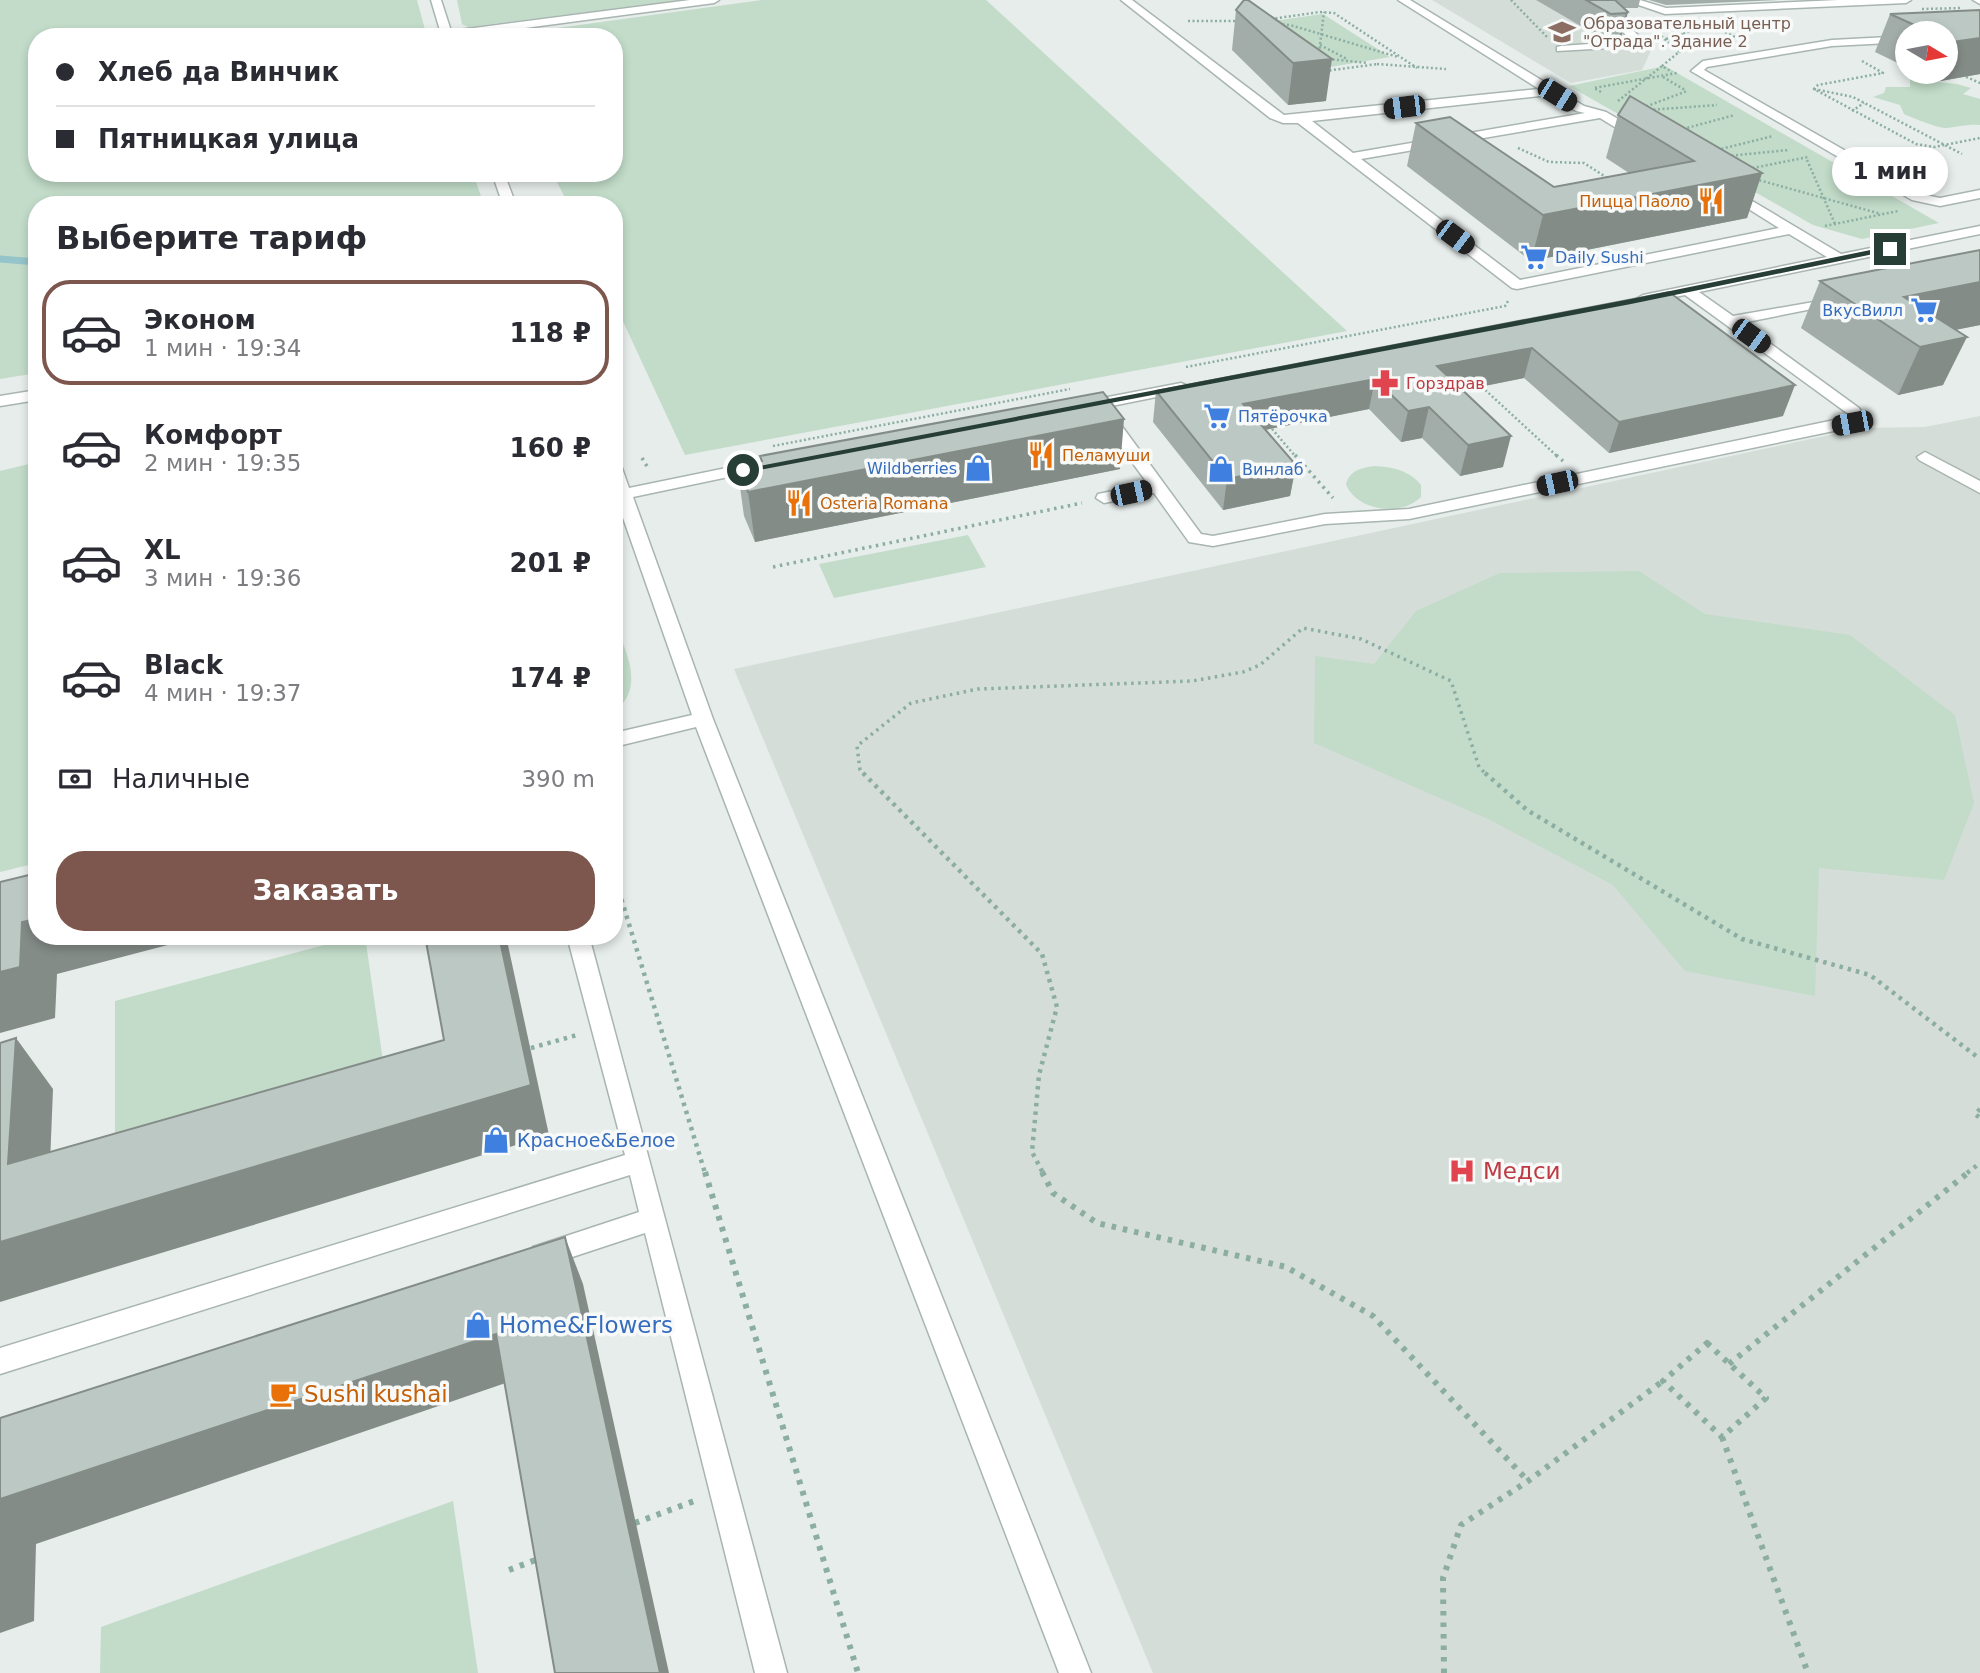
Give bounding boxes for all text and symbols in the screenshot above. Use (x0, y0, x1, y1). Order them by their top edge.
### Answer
place label: Образовательный центр "Отрада". Здание 2 (1583, 14, 1791, 51)
school or university icon: Образовательный центр "Отрада". Здание 2 (1547, 17, 1577, 47)
north arrow (1895, 21, 1958, 84)
map controls (1895, 21, 1958, 84)
text: Хлеб да Винчик (98, 57, 339, 87)
car (1534, 75, 1581, 115)
car (1382, 94, 1427, 120)
text: Пятницкая улица (98, 124, 359, 154)
callout: 1 мин (1832, 148, 1948, 196)
text: 1 мин (1853, 158, 1927, 184)
restaurant icon: Пицца Паоло (1696, 186, 1726, 216)
place label: Пицца Паоло (1579, 192, 1690, 211)
car (1432, 216, 1479, 258)
text: Выберите тариф (56, 219, 367, 257)
route end (1874, 233, 1906, 265)
supermarket icon: Daily Sushi (1519, 242, 1549, 272)
place label: Daily Sushi (1555, 248, 1644, 267)
supermarket icon: ВкусВилл (1909, 295, 1939, 325)
icon: car (60, 301, 123, 364)
place label: ВкусВилл (1822, 301, 1903, 320)
text: Эконом (144, 305, 256, 335)
car (1728, 315, 1775, 357)
text: 118 ₽ (510, 318, 591, 348)
text: 1 мин · 19:34 (144, 335, 302, 361)
pharmacy icon: Горздрав (1370, 368, 1400, 398)
place label: Горздрав (1406, 374, 1485, 393)
supermarket icon: Пятёрочка (1202, 401, 1232, 431)
place label: Пятёрочка (1238, 407, 1328, 426)
car (1830, 409, 1875, 437)
icon: car (60, 416, 123, 479)
text: Комфорт (144, 420, 282, 450)
text: 160 ₽ (510, 433, 591, 463)
restaurant icon: Пеламуши (1026, 440, 1056, 470)
place label: Пеламуши (1062, 446, 1150, 465)
text: 2 мин · 19:35 (144, 450, 302, 476)
shop icon: Wildberries (963, 453, 993, 483)
route start (727, 454, 759, 486)
shop icon: Винлаб (1206, 454, 1236, 484)
place label: Wildberries (867, 459, 957, 478)
place label: Винлаб (1242, 460, 1304, 479)
car (1535, 468, 1580, 498)
car (1109, 478, 1154, 508)
restaurant icon: Osteria Romana (784, 488, 814, 518)
place label: Osteria Romana (820, 494, 948, 513)
icon: car (60, 531, 123, 594)
text: XL (144, 535, 181, 565)
text: 201 ₽ (510, 548, 591, 578)
text: 3 мин · 19:36 (144, 565, 302, 591)
icon: car (60, 646, 123, 709)
text: Black (144, 650, 223, 680)
text: 174 ₽ (510, 663, 591, 693)
text: 4 мин · 19:37 (144, 680, 302, 706)
icon: cash (56, 760, 94, 798)
text: Наличные (112, 764, 250, 794)
text: 390 m (521, 766, 595, 792)
button: Заказать (56, 851, 595, 931)
shop icon: Красное&Белое (481, 1125, 511, 1155)
place label: Красное&Белое (517, 1129, 675, 1151)
hospital icon: Медси (1447, 1156, 1477, 1186)
place label: Медси (1483, 1158, 1561, 1184)
shop icon: Home&Flowers (463, 1310, 493, 1340)
place label: Home&Flowers (499, 1312, 673, 1338)
cafe icon: Sushi kushai (268, 1379, 298, 1409)
place label: Sushi kushai (304, 1381, 448, 1407)

